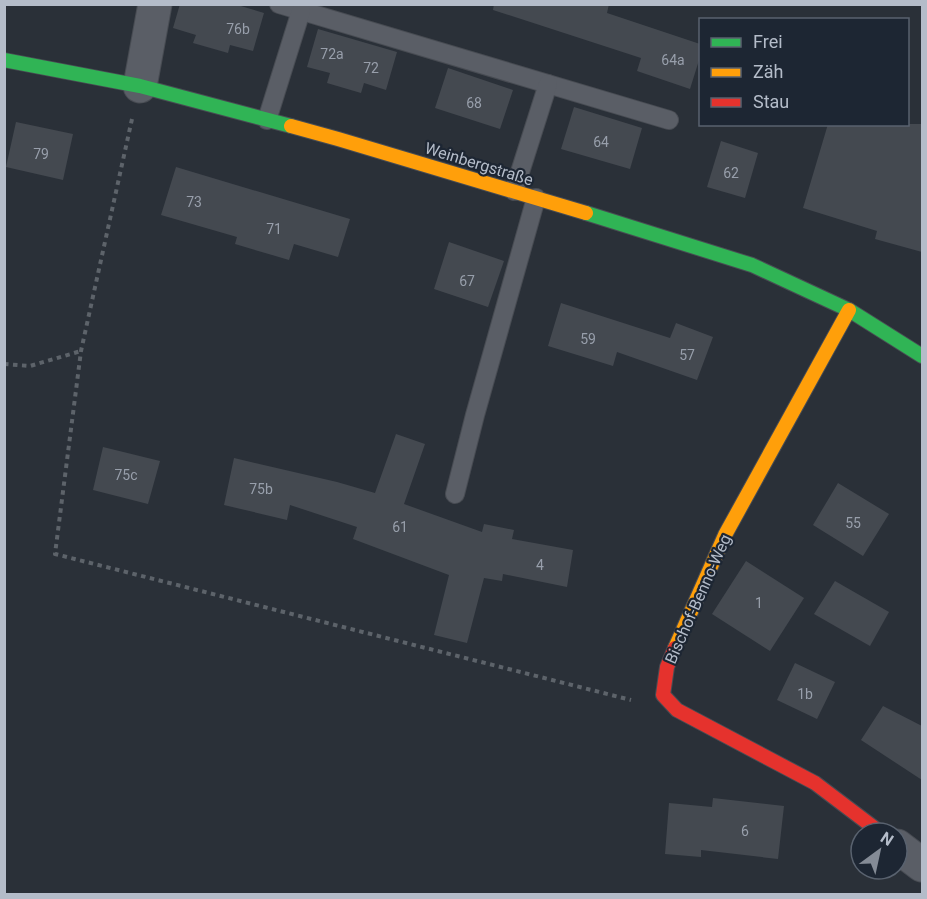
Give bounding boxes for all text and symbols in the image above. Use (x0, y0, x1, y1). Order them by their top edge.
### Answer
legend (699, 18, 909, 126)
house number: 76b (226, 21, 250, 37)
text: Frei (753, 31, 783, 52)
house number: 72a (320, 46, 344, 62)
house number: 64a (661, 52, 685, 68)
house number: 72 (363, 60, 379, 76)
text: Zäh (753, 61, 784, 82)
text: Stau (753, 91, 789, 112)
house number: 68 (466, 95, 482, 111)
house number: 64 (593, 134, 609, 150)
street label: Weinbergstraße (423, 139, 535, 189)
house number: 79 (33, 146, 49, 162)
house number: 62 (723, 165, 739, 181)
house number: 73 (186, 194, 202, 210)
house number: 71 (266, 221, 282, 237)
house number: 67 (459, 273, 475, 289)
house number: 59 (580, 331, 596, 347)
house number: 57 (679, 347, 695, 363)
house number: 75c (114, 467, 138, 483)
house number: 75b (249, 481, 273, 497)
house number: 55 (845, 515, 861, 531)
house number: 61 (392, 519, 408, 535)
street label: Bischof-Benno-Weg (661, 531, 735, 667)
house number: 4 (536, 557, 544, 573)
house number: 1 (755, 595, 763, 611)
house number: 1b (797, 686, 813, 702)
north arrow (849, 821, 909, 881)
house number: 6 (741, 823, 749, 839)
text: N (877, 828, 897, 850)

